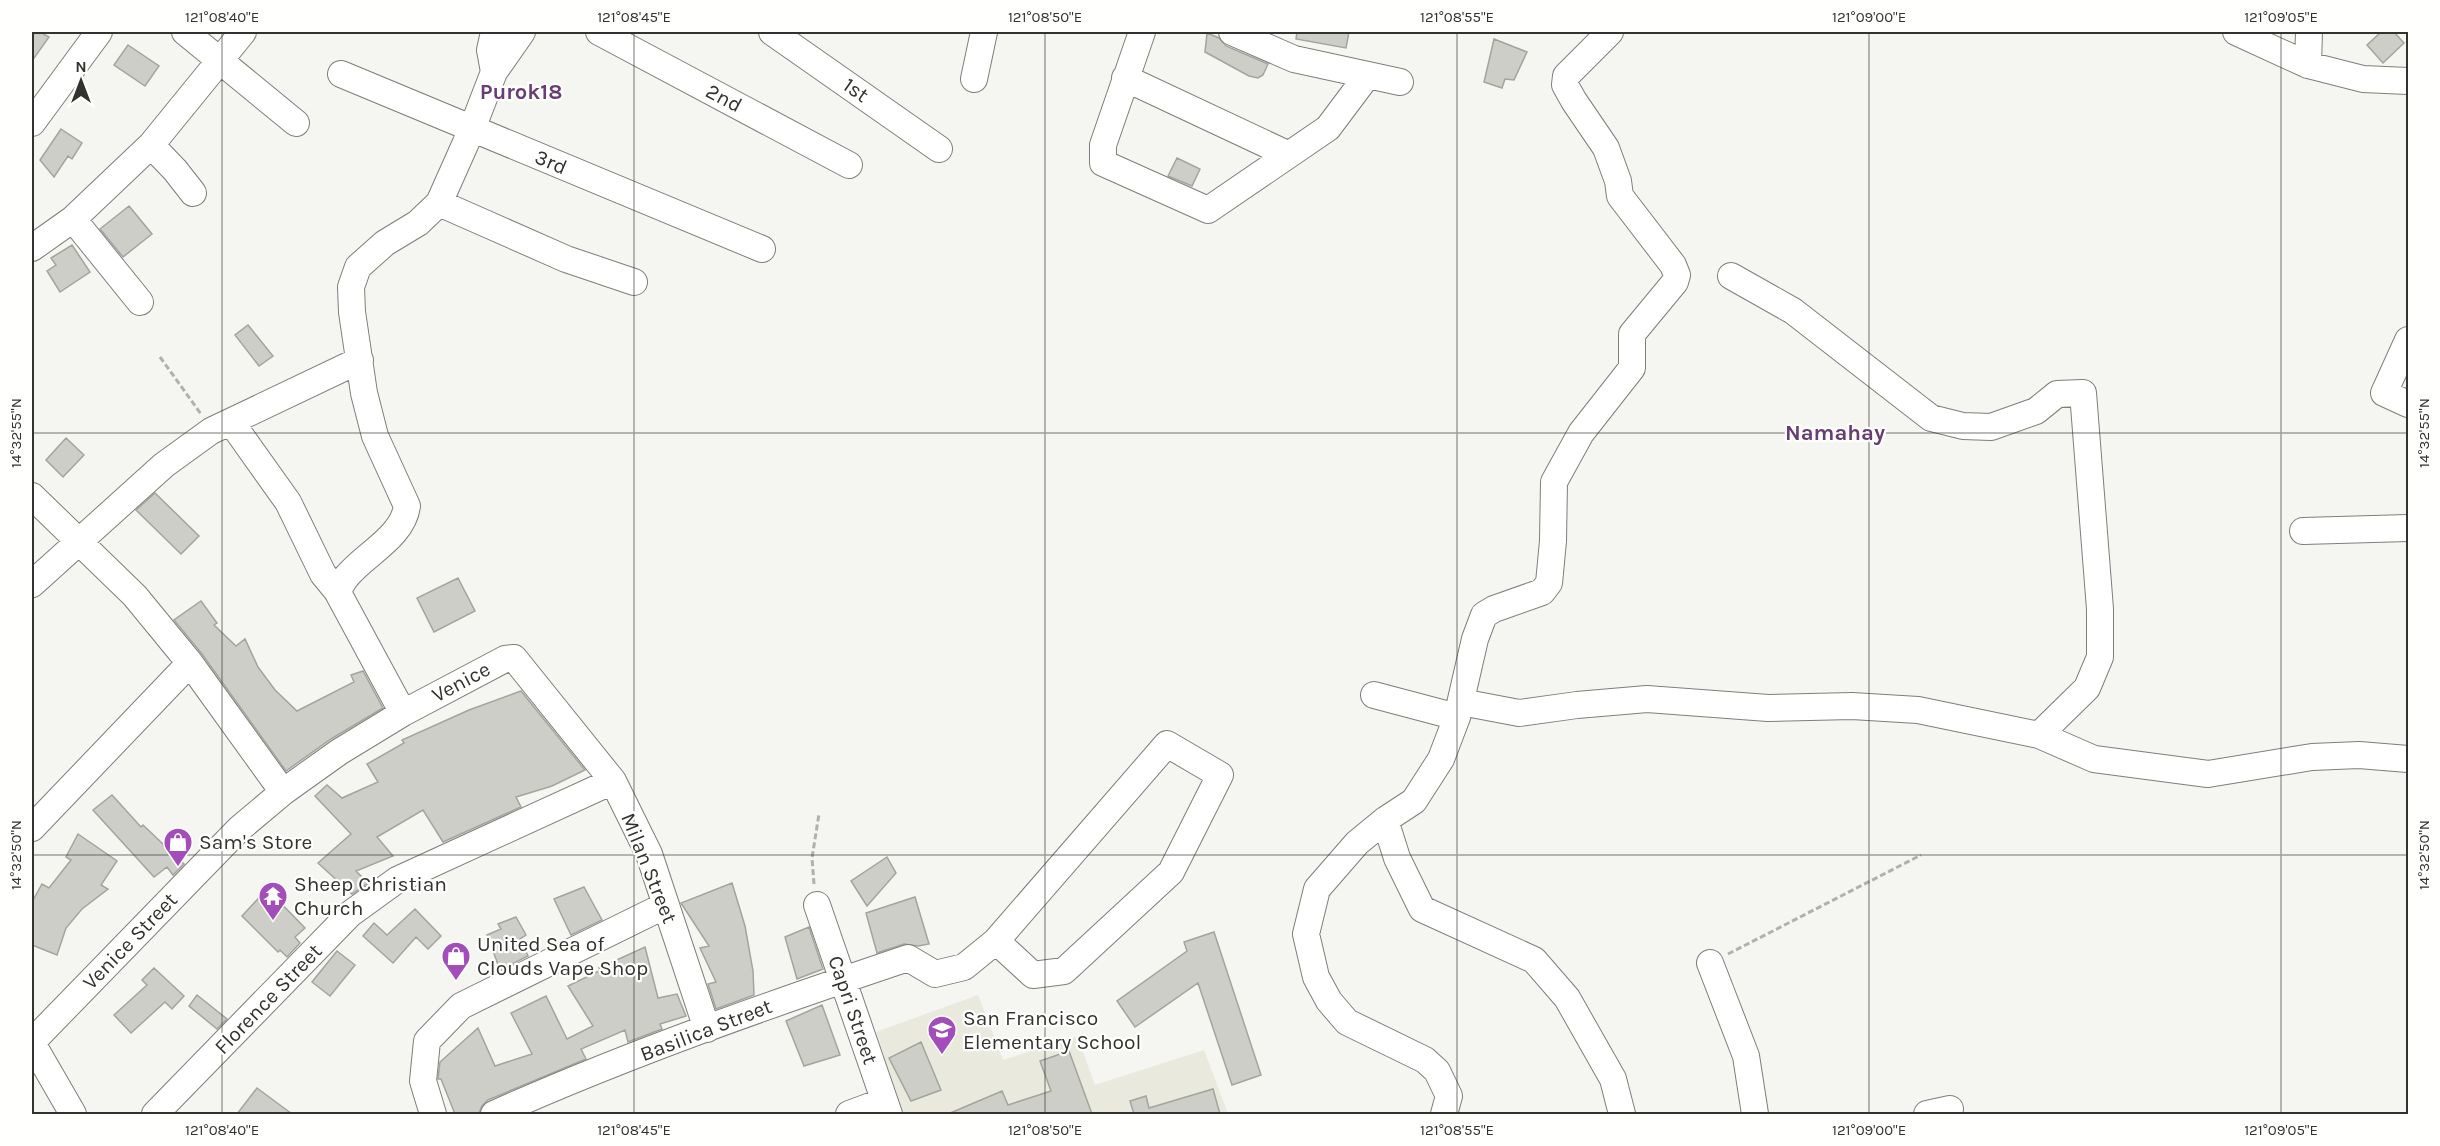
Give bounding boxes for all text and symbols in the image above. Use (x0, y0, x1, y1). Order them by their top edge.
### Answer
text: 121°08'40"E (185, 8, 259, 26)
text: 121°08'45"E (597, 8, 671, 26)
text: 121°08'50"E (1008, 8, 1082, 26)
text: 121°08'55"E (1420, 8, 1494, 26)
text: 121°09'00"E (1832, 8, 1906, 26)
text: 121°09'05"E (2244, 8, 2318, 26)
north arrow (51, 51, 111, 111)
text: N (75, 57, 87, 76)
street label: 1st (839, 73, 874, 107)
district label: Purok18 (480, 79, 562, 105)
street label: 2nd (702, 79, 746, 117)
street label: 3rd (531, 145, 571, 179)
text: 14°32'55"N (7, 398, 25, 468)
text: 14°32'55"N (2415, 398, 2433, 468)
district label: Namahay (1785, 420, 1885, 446)
street label: Venice (428, 657, 494, 707)
street label: Milan Street (616, 809, 682, 927)
text: 14°32'50"N (7, 820, 25, 890)
text: 14°32'50"N (2415, 820, 2433, 890)
shop icon: Sam's Store (162, 826, 194, 868)
place label: Sam's Store (199, 830, 312, 854)
place label: Sheep Christian Church (294, 872, 447, 920)
temple icon: Sheep Christian Church (257, 880, 289, 922)
street label: Venice Street (78, 888, 182, 994)
place label: United Sea of Clouds Vape Shop (477, 932, 648, 980)
street label: Florence Street (209, 939, 327, 1059)
shop icon: United Sea of Clouds Vape Shop (440, 940, 472, 982)
street label: Capri Street (823, 953, 883, 1068)
street label: Basilica Street (637, 994, 775, 1066)
place label: San Francisco Elementary School (963, 1006, 1141, 1054)
school or university icon: San Francisco Elementary School (926, 1014, 958, 1056)
text: 121°08'40"E (185, 1121, 259, 1139)
text: 121°08'45"E (597, 1121, 671, 1139)
text: 121°08'50"E (1008, 1121, 1082, 1139)
text: 121°08'55"E (1420, 1121, 1494, 1139)
text: 121°09'00"E (1832, 1121, 1906, 1139)
text: 121°09'05"E (2244, 1121, 2318, 1139)

